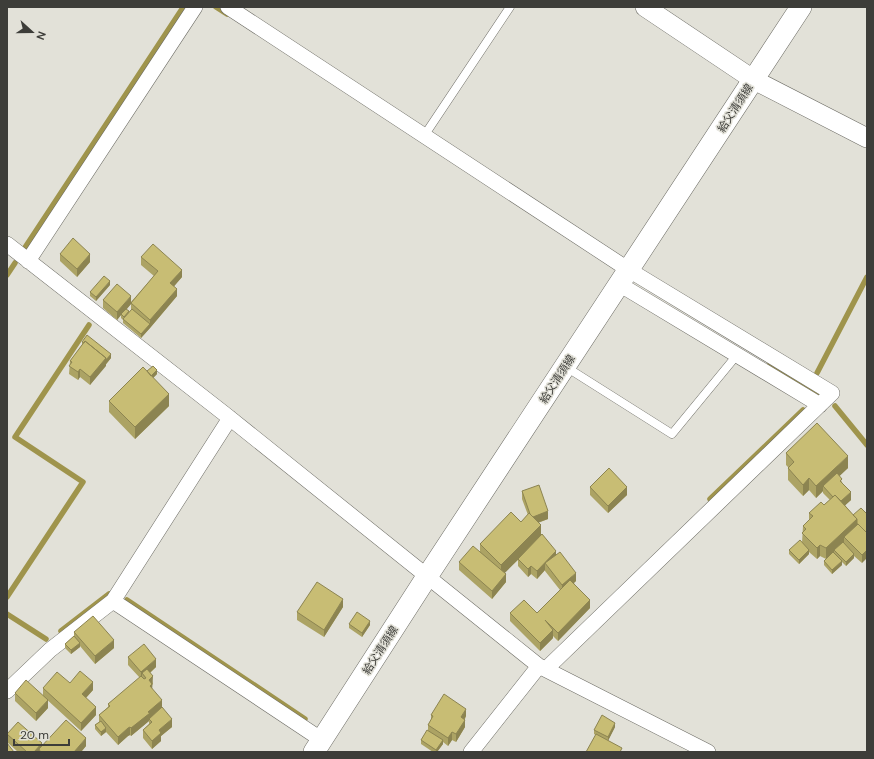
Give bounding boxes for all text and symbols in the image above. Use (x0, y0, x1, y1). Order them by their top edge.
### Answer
north arrow (12, 12, 52, 52)
text: N (33, 29, 49, 42)
street label: 給父清須線 (714, 81, 756, 135)
street label: 給父清須線 (536, 352, 578, 406)
street label: 給父清須線 (359, 623, 401, 677)
scale bar (14, 721, 69, 747)
text: 20 m (20, 727, 49, 743)

